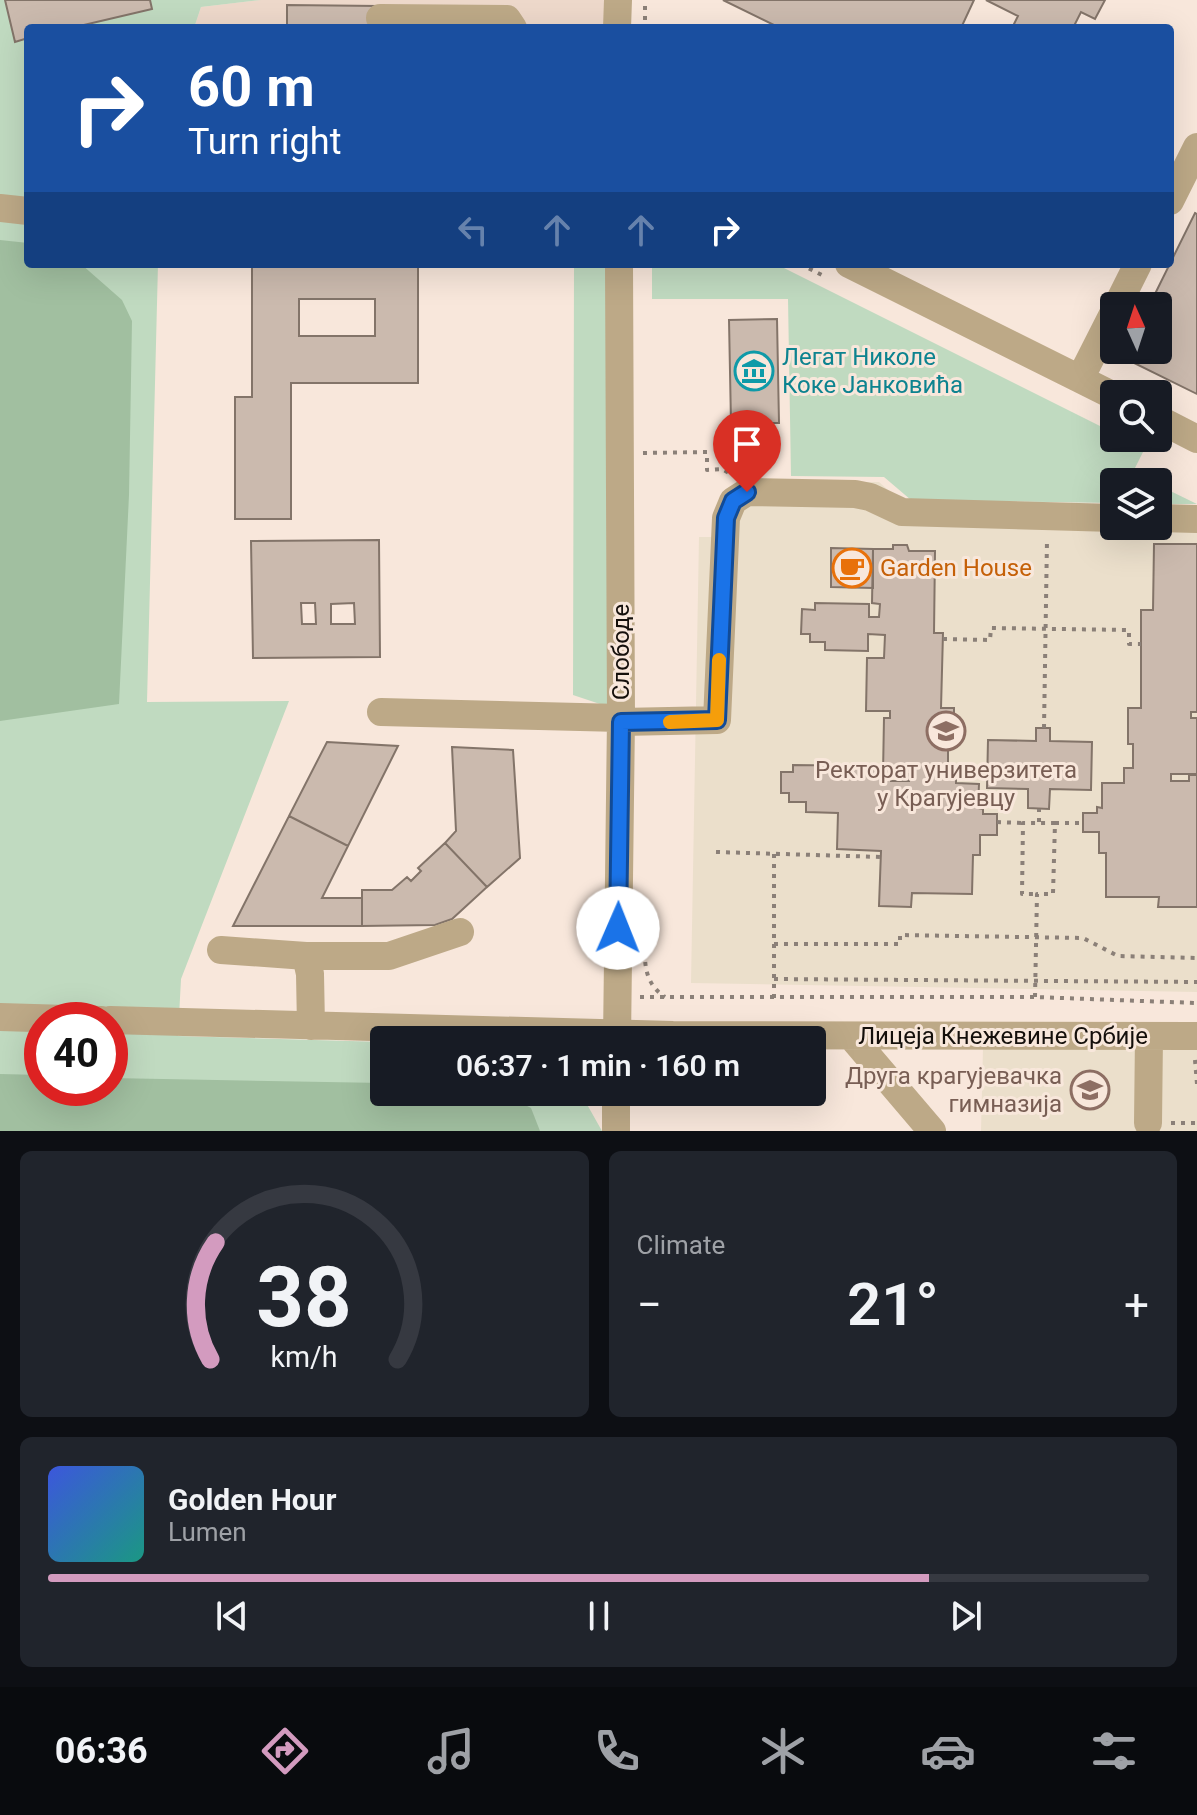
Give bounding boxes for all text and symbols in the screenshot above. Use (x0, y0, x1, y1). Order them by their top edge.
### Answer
text: 60 m (188, 54, 315, 120)
icon: right (56, 56, 160, 160)
text: Turn right (188, 121, 341, 163)
icon: left (451, 208, 495, 252)
icon: ahead (535, 208, 579, 252)
icon: ahead (619, 208, 663, 252)
icon: right (703, 208, 747, 252)
north arrow (1100, 292, 1172, 364)
map controls (1100, 292, 1172, 540)
place label: Легат Николе Коке Јанковића (782, 343, 963, 399)
museum icon: Легат Николе Коке Јанковића (733, 350, 775, 392)
button: search (1100, 380, 1172, 452)
pin (713, 410, 781, 492)
icon: arrive (725, 422, 769, 466)
button: layers (1100, 468, 1172, 540)
cafe icon: Garden House (831, 547, 873, 589)
place label: Garden House (880, 554, 1032, 582)
street label: Слободе (607, 604, 635, 700)
school or university icon: Ректорат универзитета у Крагујевцу (925, 710, 967, 752)
place label: Ректорат универзитета у Крагујевцу (815, 756, 1077, 812)
position arrow (576, 886, 660, 970)
speed limit sign: 40 (24, 1002, 128, 1106)
street label: Лицеја Кнежевине Србије (858, 1022, 1148, 1050)
text: 06:37 · 1 min · 160 m (456, 1048, 740, 1083)
place label: Друга крагујевачка гимназија (845, 1062, 1062, 1118)
school or university icon: Друга крагујевачка гимназија (1069, 1069, 1111, 1111)
text: Climate (637, 1230, 725, 1260)
text: 38 (257, 1249, 352, 1346)
text: 21° (847, 1269, 939, 1340)
text: − (637, 1279, 662, 1331)
text: + (1124, 1279, 1149, 1331)
text: km/h (271, 1340, 338, 1374)
text: Golden Hour (168, 1482, 337, 1517)
text: Lumen (168, 1517, 247, 1547)
icon: previous (210, 1594, 254, 1638)
icon: pause (577, 1594, 621, 1638)
icon: next (944, 1594, 988, 1638)
icon: directions (257, 1723, 313, 1779)
icon: music (423, 1723, 479, 1779)
icon: phone (589, 1723, 645, 1779)
icon: climate (755, 1723, 811, 1779)
icon: car (920, 1723, 976, 1779)
icon: filters (1086, 1723, 1142, 1779)
text: 06:36 (55, 1730, 148, 1772)

